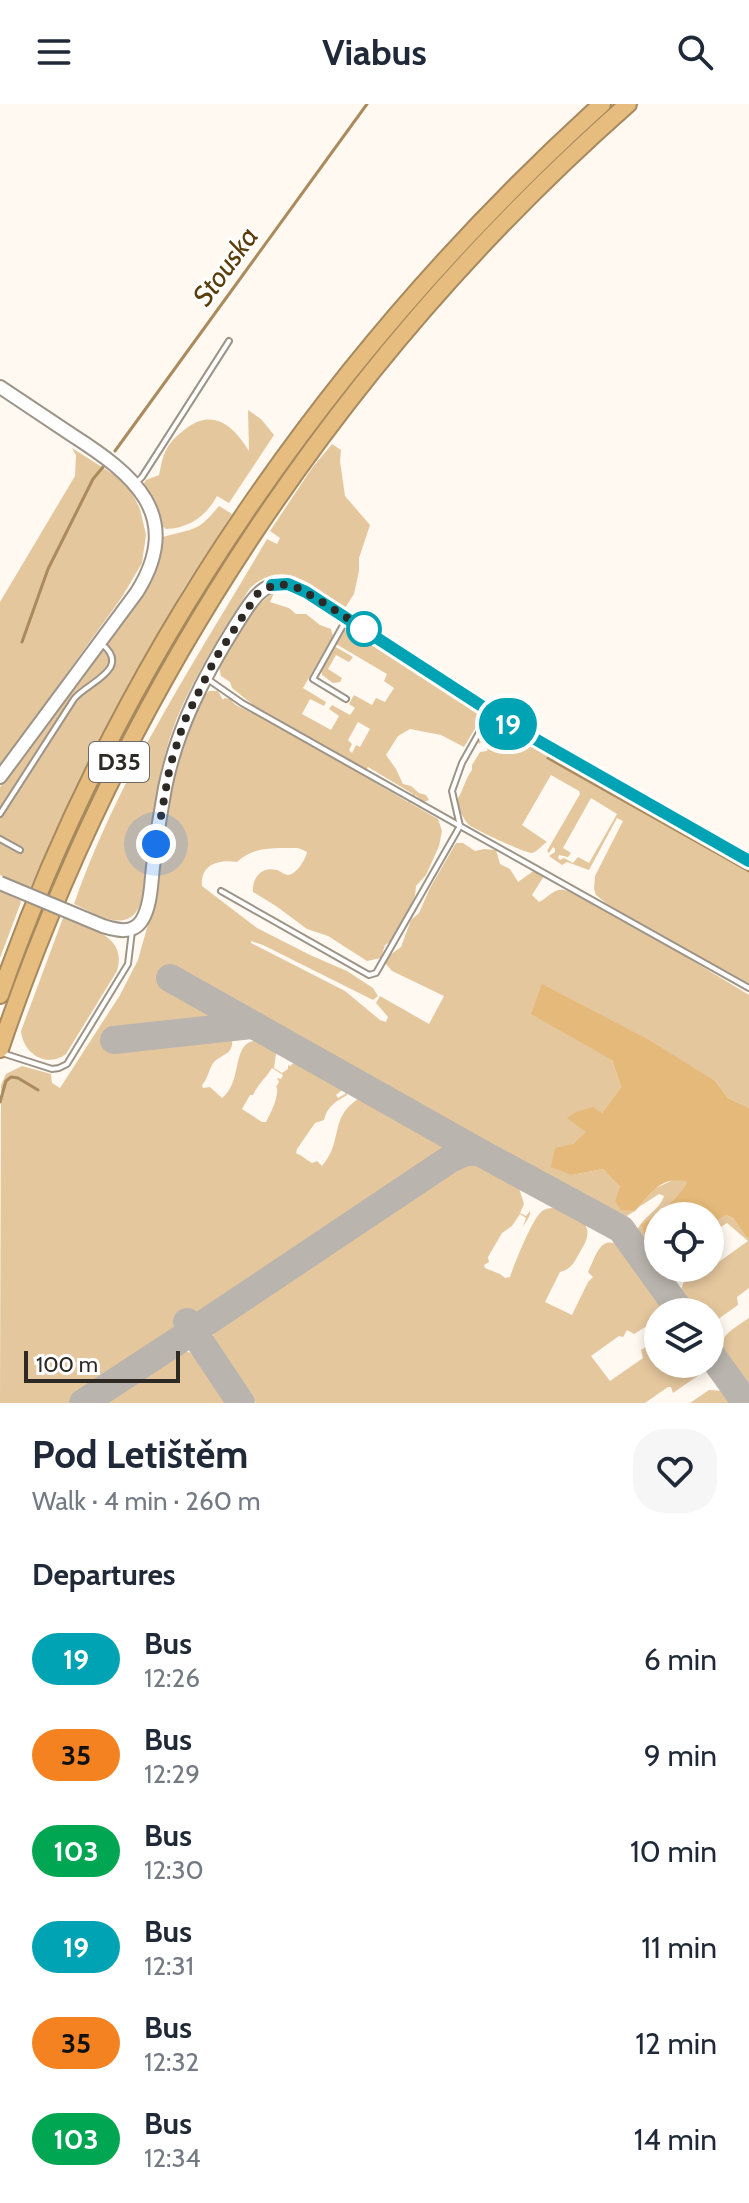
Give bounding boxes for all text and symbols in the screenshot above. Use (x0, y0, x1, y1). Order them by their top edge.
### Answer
icon: menu (32, 30, 76, 74)
text: Viabus (322, 30, 427, 74)
icon: search (673, 30, 717, 74)
water label: Stouska (185, 220, 265, 312)
unlabelled marker (347, 612, 381, 646)
line badge: 19 (472, 698, 544, 750)
text: 19 (495, 707, 521, 741)
road number: D35 (89, 742, 149, 782)
your location (136, 824, 176, 864)
map controls (644, 1202, 724, 1378)
button: locate (644, 1202, 724, 1282)
button: layers (644, 1298, 724, 1378)
scale bar (24, 1347, 180, 1383)
text: 100 m (36, 1351, 98, 1378)
button: heart (633, 1429, 717, 1513)
text: Pod Letištěm (32, 1431, 248, 1478)
text: Walk · 4 min · 260 m (32, 1485, 261, 1517)
text: Departures (32, 1556, 176, 1593)
text: Bus (144, 1625, 192, 1662)
text: 6 min (644, 1641, 717, 1678)
text: 19 (63, 1642, 89, 1676)
text: 12:26 (144, 1662, 200, 1694)
text: Bus (144, 1721, 192, 1758)
text: 9 min (644, 1737, 717, 1774)
text: 35 (61, 1738, 91, 1772)
text: 12:29 (144, 1758, 200, 1790)
text: Bus (144, 1817, 192, 1854)
text: 10 min (630, 1833, 717, 1870)
text: 103 (53, 1834, 99, 1868)
text: 12:30 (144, 1854, 204, 1886)
text: Bus (144, 1913, 192, 1950)
text: 11 min (641, 1929, 717, 1966)
text: 19 (63, 1930, 89, 1964)
text: 12:31 (144, 1950, 194, 1982)
text: Bus (144, 2009, 192, 2046)
text: 12 min (635, 2025, 717, 2062)
text: 35 (61, 2026, 91, 2060)
text: 12:32 (144, 2046, 199, 2078)
text: Bus (144, 2105, 192, 2142)
text: 14 min (634, 2121, 717, 2158)
text: 103 (53, 2122, 99, 2156)
text: 12:34 (144, 2142, 201, 2174)

